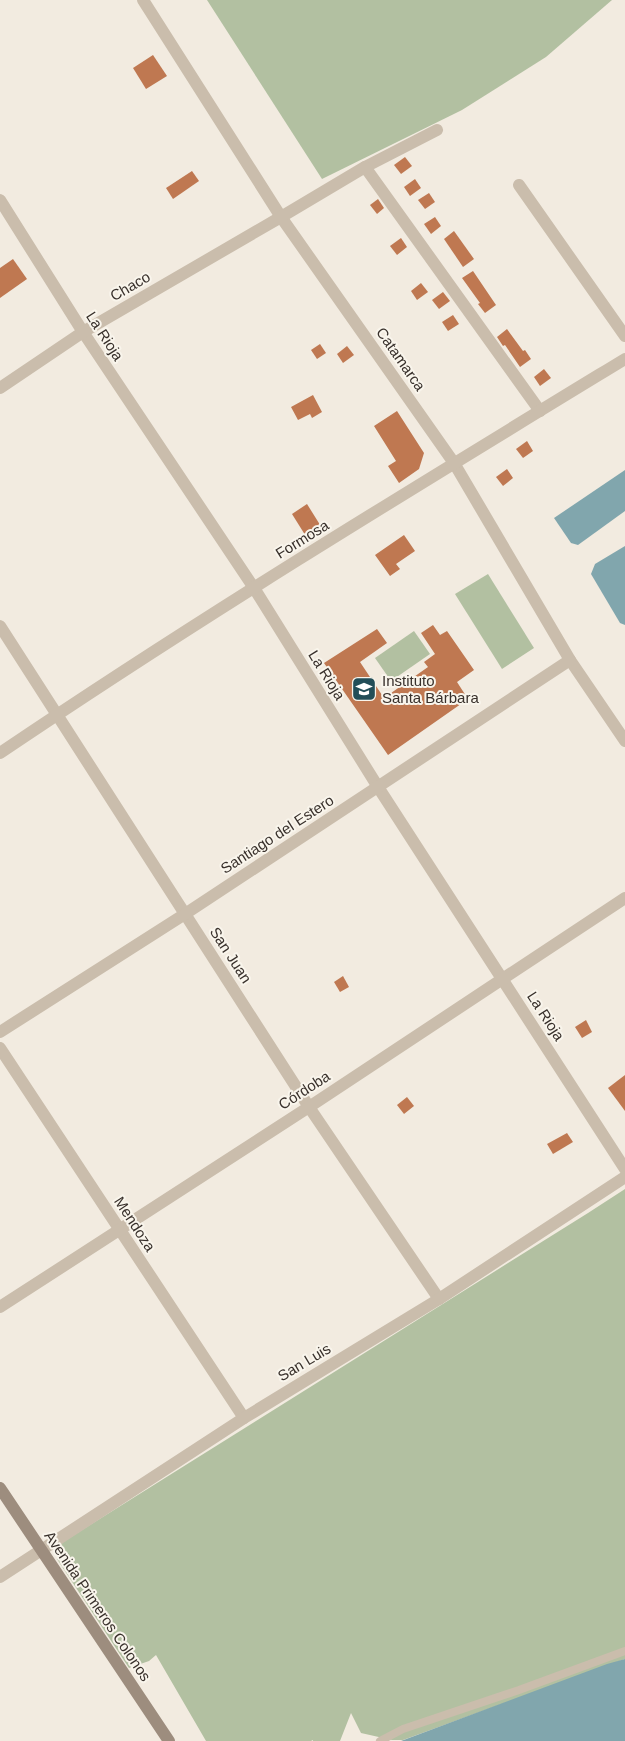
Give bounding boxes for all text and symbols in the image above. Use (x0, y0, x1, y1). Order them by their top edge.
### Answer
street label: Chaco (107, 268, 153, 304)
street label: La Rioja (83, 308, 127, 364)
street label: Catamarca (373, 324, 429, 394)
street label: Formosa (272, 516, 332, 562)
street label: La Rioja (305, 647, 349, 703)
place label: Instituto Santa Bárbara (382, 672, 479, 706)
school or university icon: Instituto Santa Bárbara (351, 676, 377, 702)
street label: Santiago del Estero (217, 791, 337, 877)
street label: San Juan (207, 924, 255, 986)
street label: La Rioja (524, 988, 568, 1044)
street label: Córdoba (275, 1067, 333, 1113)
street label: Mendoza (111, 1193, 159, 1255)
street label: San Luis (275, 1340, 333, 1384)
street label: Avenida Primeros Colonos (41, 1528, 155, 1684)

